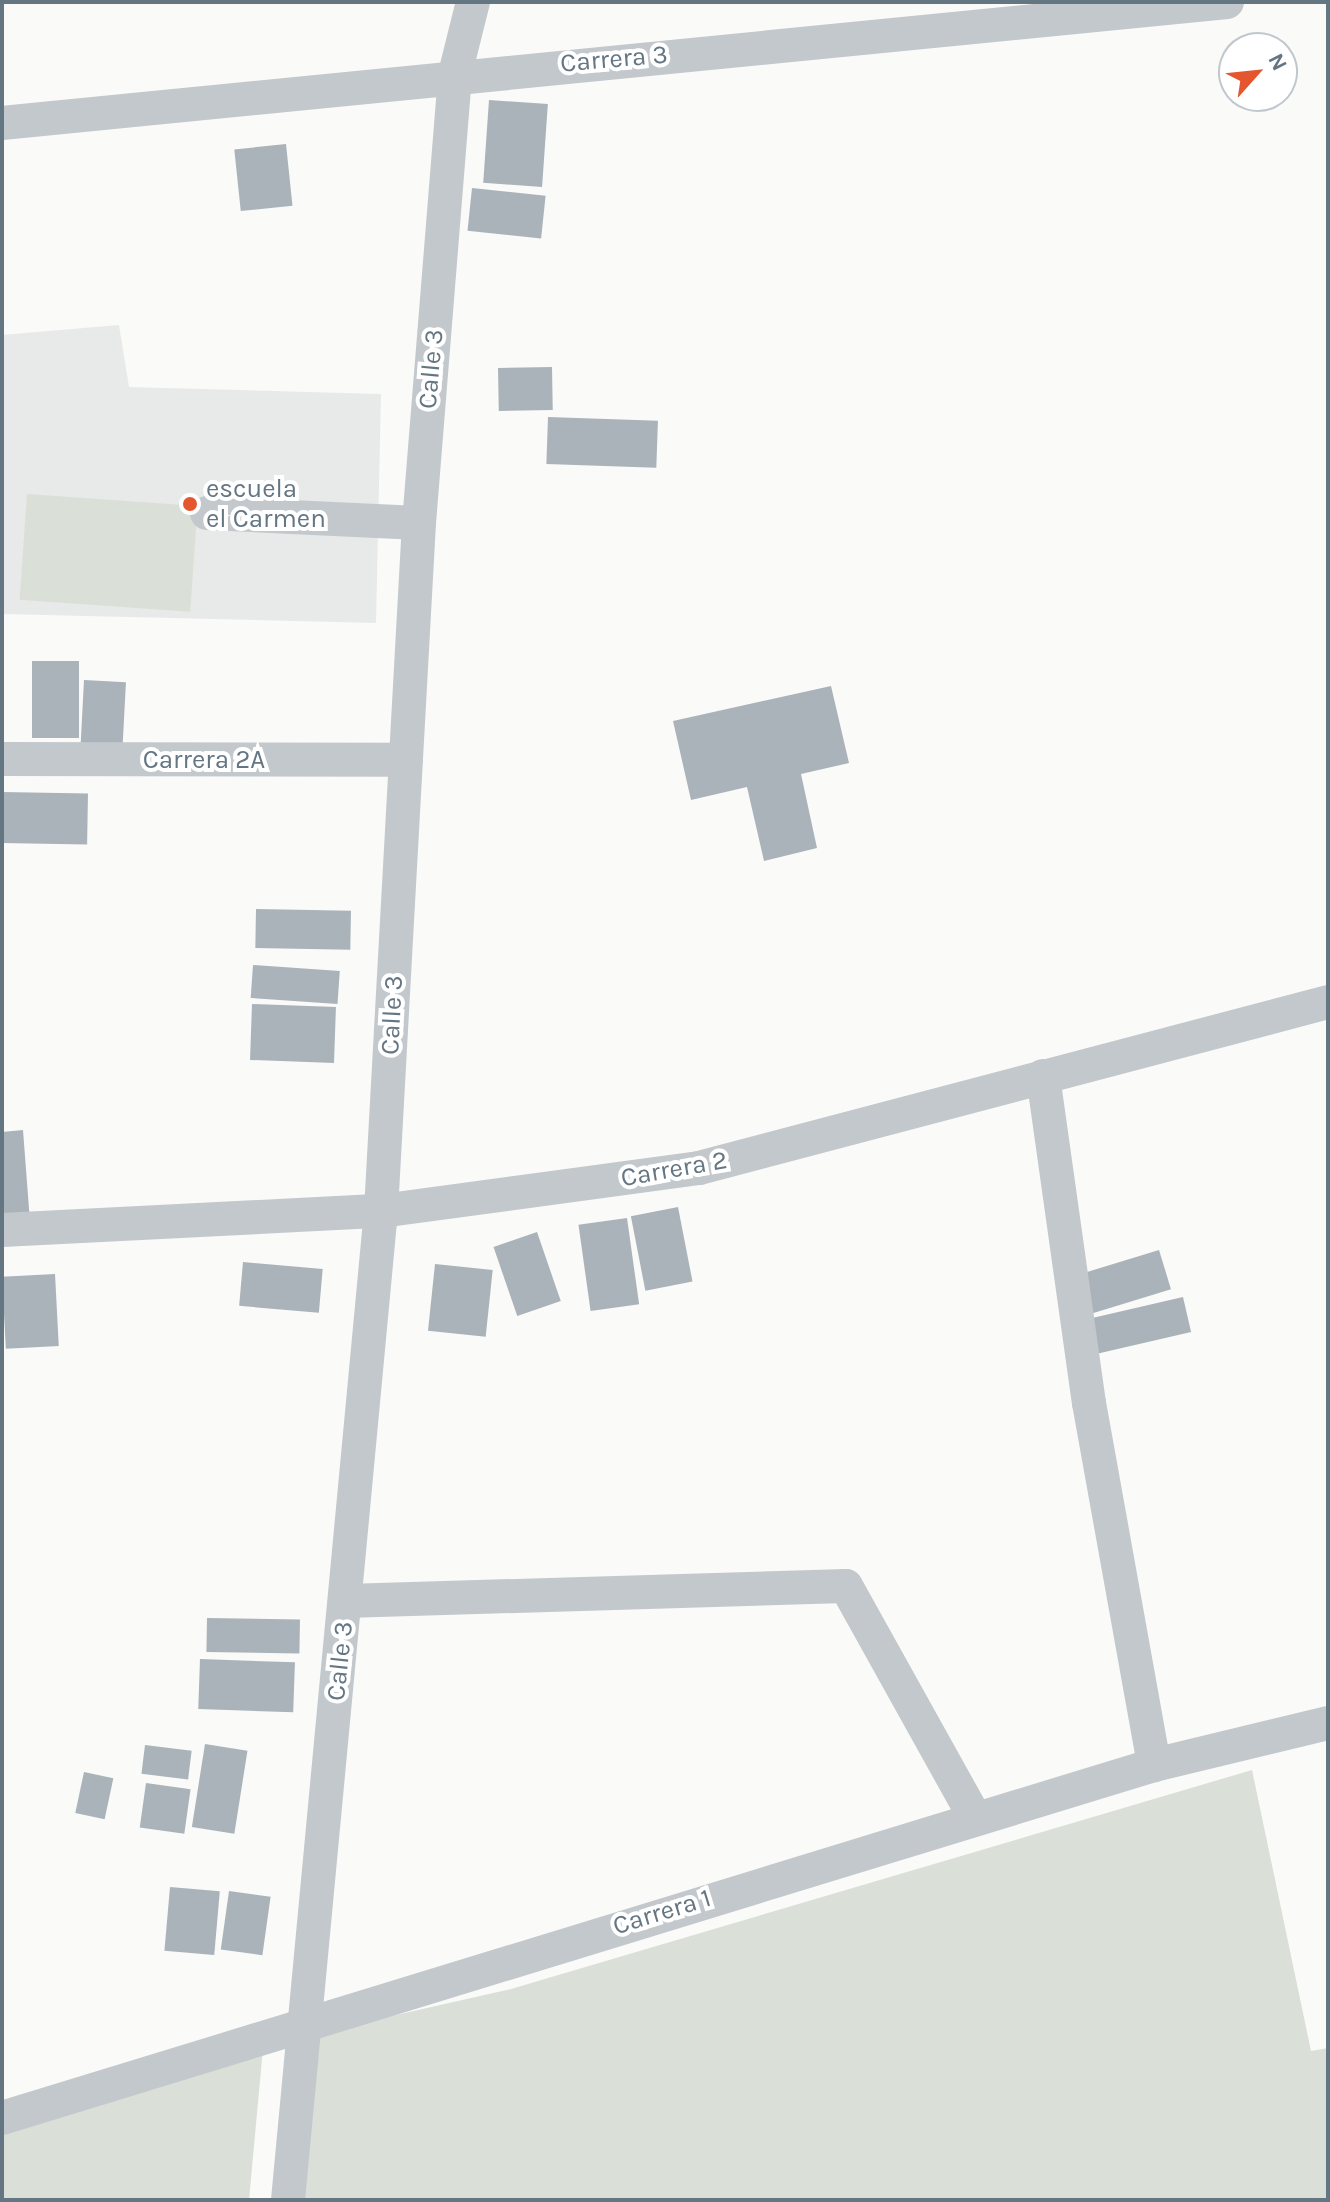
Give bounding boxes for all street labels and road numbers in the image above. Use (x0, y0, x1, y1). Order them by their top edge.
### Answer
street label: Carrera 3 (559, 39, 669, 79)
street label: Calle 3 (412, 328, 450, 410)
street label: Carrera 2A (143, 744, 265, 776)
street label: Calle 3 (374, 974, 410, 1056)
street label: Carrera 2 (618, 1144, 730, 1194)
street label: Calle 3 (320, 1620, 360, 1702)
street label: Carrera 1 (609, 1882, 715, 1942)

